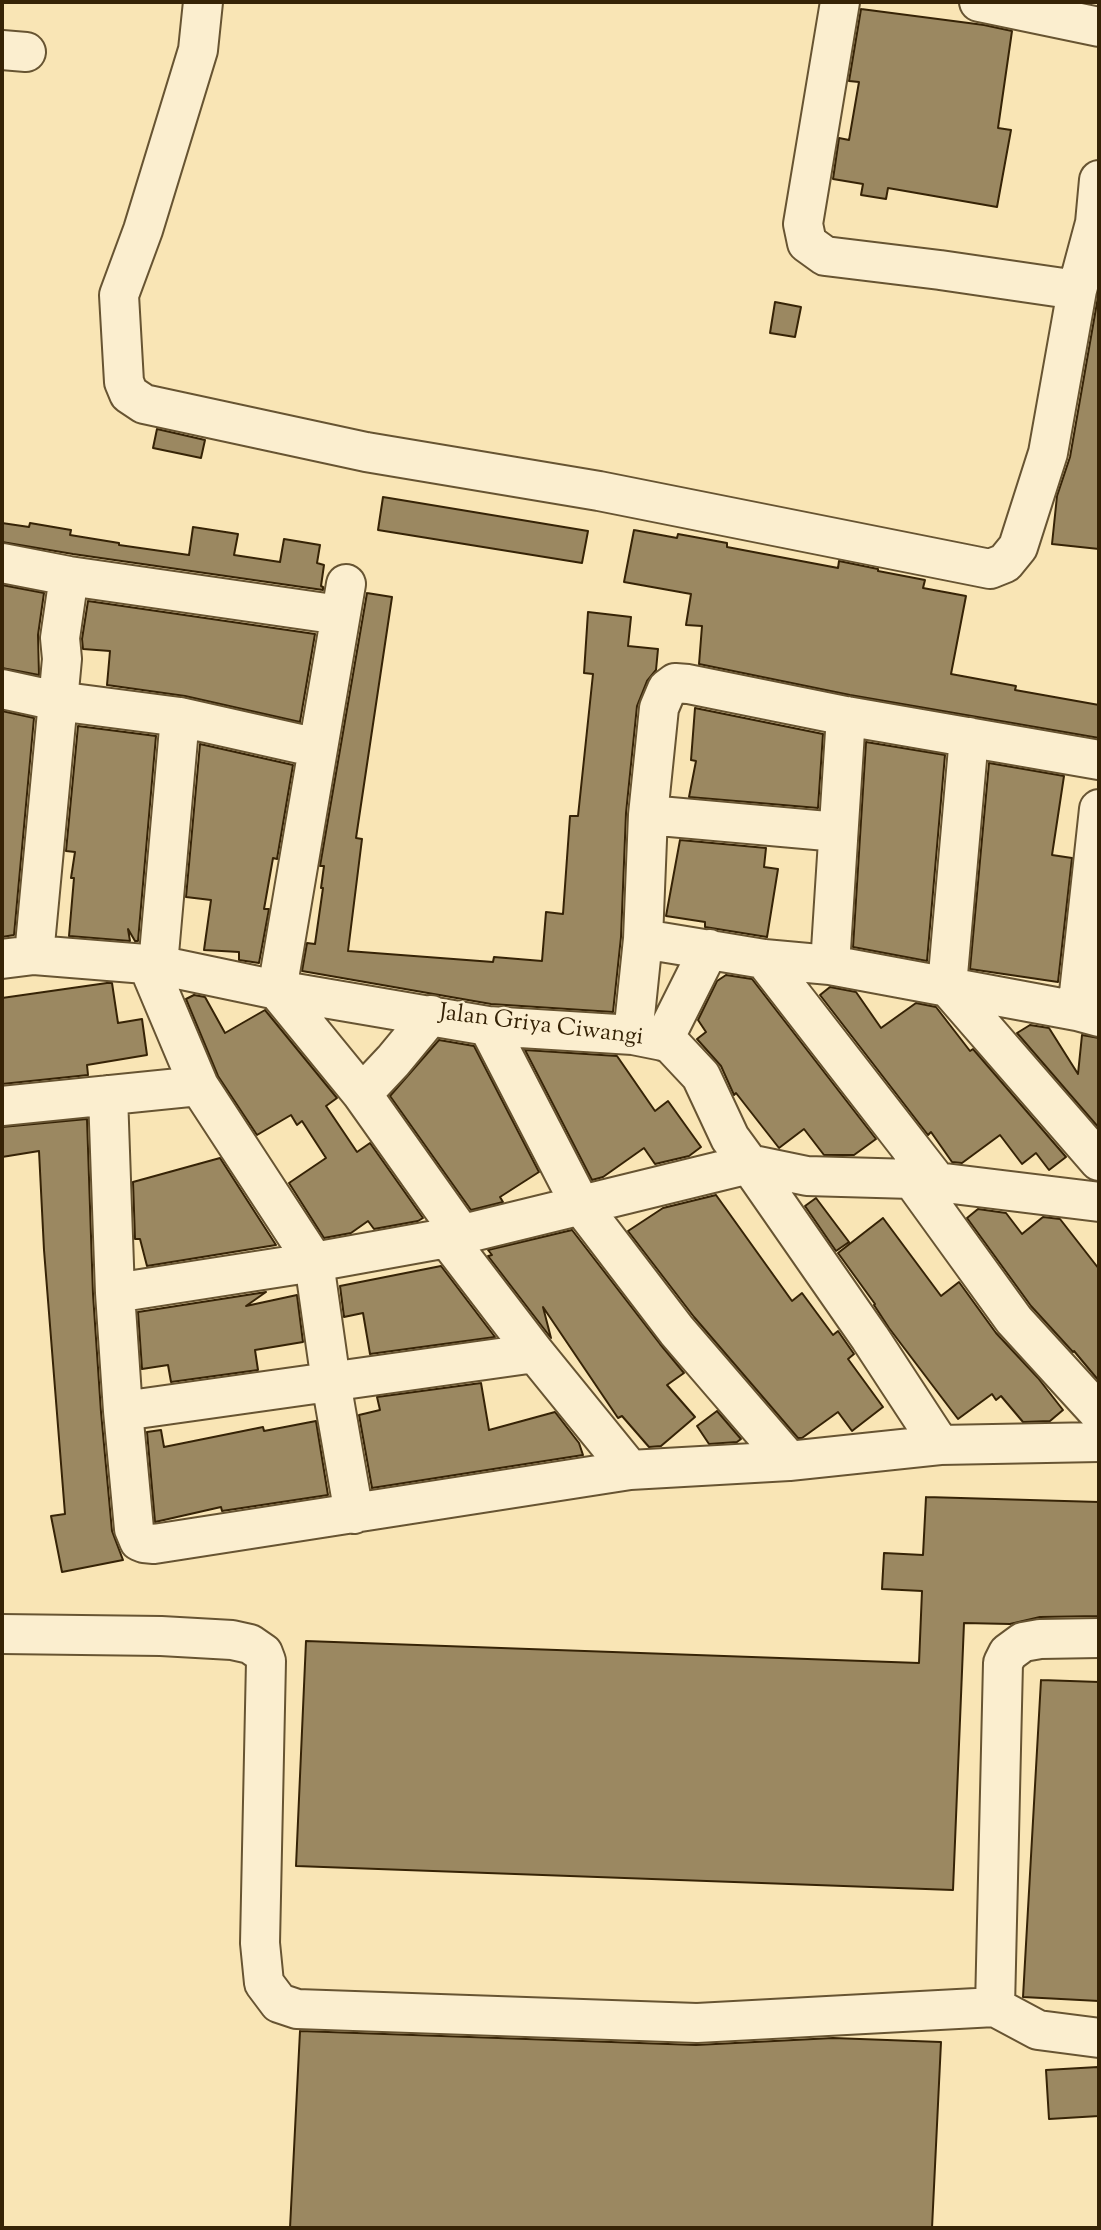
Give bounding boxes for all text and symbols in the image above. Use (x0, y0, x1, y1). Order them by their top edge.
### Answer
street label: Jalan Griya Ciwangi (437, 1000, 645, 1054)

